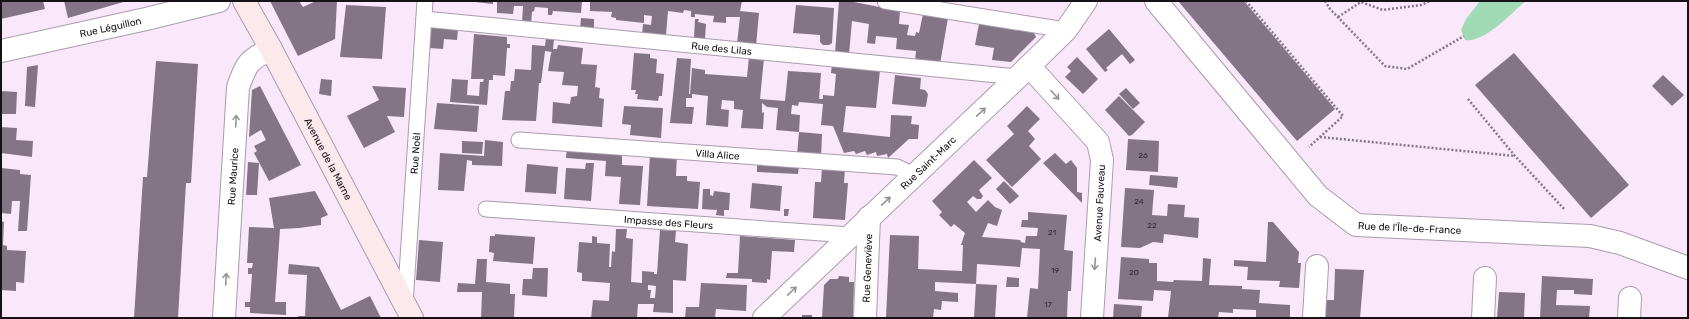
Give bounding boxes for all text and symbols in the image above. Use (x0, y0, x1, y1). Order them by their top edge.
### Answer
street label: Rue Léguillon (79, 15, 143, 40)
street label: Rue des Lilas (691, 40, 752, 58)
one-way arrow (1051, 90, 1060, 101)
one-way arrow (976, 108, 986, 117)
one-way arrow (232, 115, 240, 128)
street label: Avenue de la Marne (301, 116, 354, 203)
street label: Rue Noël (409, 132, 423, 174)
street label: Rue Saint-Marc (898, 134, 959, 192)
street label: Rue Maurice (226, 147, 241, 205)
street label: Villa Alice (695, 148, 740, 163)
house number: 26 (1138, 151, 1148, 160)
street label: Avenue Fauveau (1092, 164, 1108, 242)
one-way arrow (881, 197, 891, 206)
house number: 24 (1134, 197, 1144, 206)
street label: Impasse des Fleurs (623, 214, 713, 232)
street label: Rue de l'Île-de-France (1358, 220, 1462, 237)
house number: 22 (1147, 221, 1157, 230)
house number: 21 (1048, 228, 1056, 237)
street label: Rue Geneviève (861, 233, 875, 303)
one-way arrow (1092, 257, 1099, 270)
house number: 19 (1051, 266, 1059, 275)
house number: 20 (1129, 268, 1139, 277)
one-way arrow (223, 273, 230, 286)
one-way arrow (787, 286, 797, 296)
house number: 17 (1044, 300, 1052, 309)

